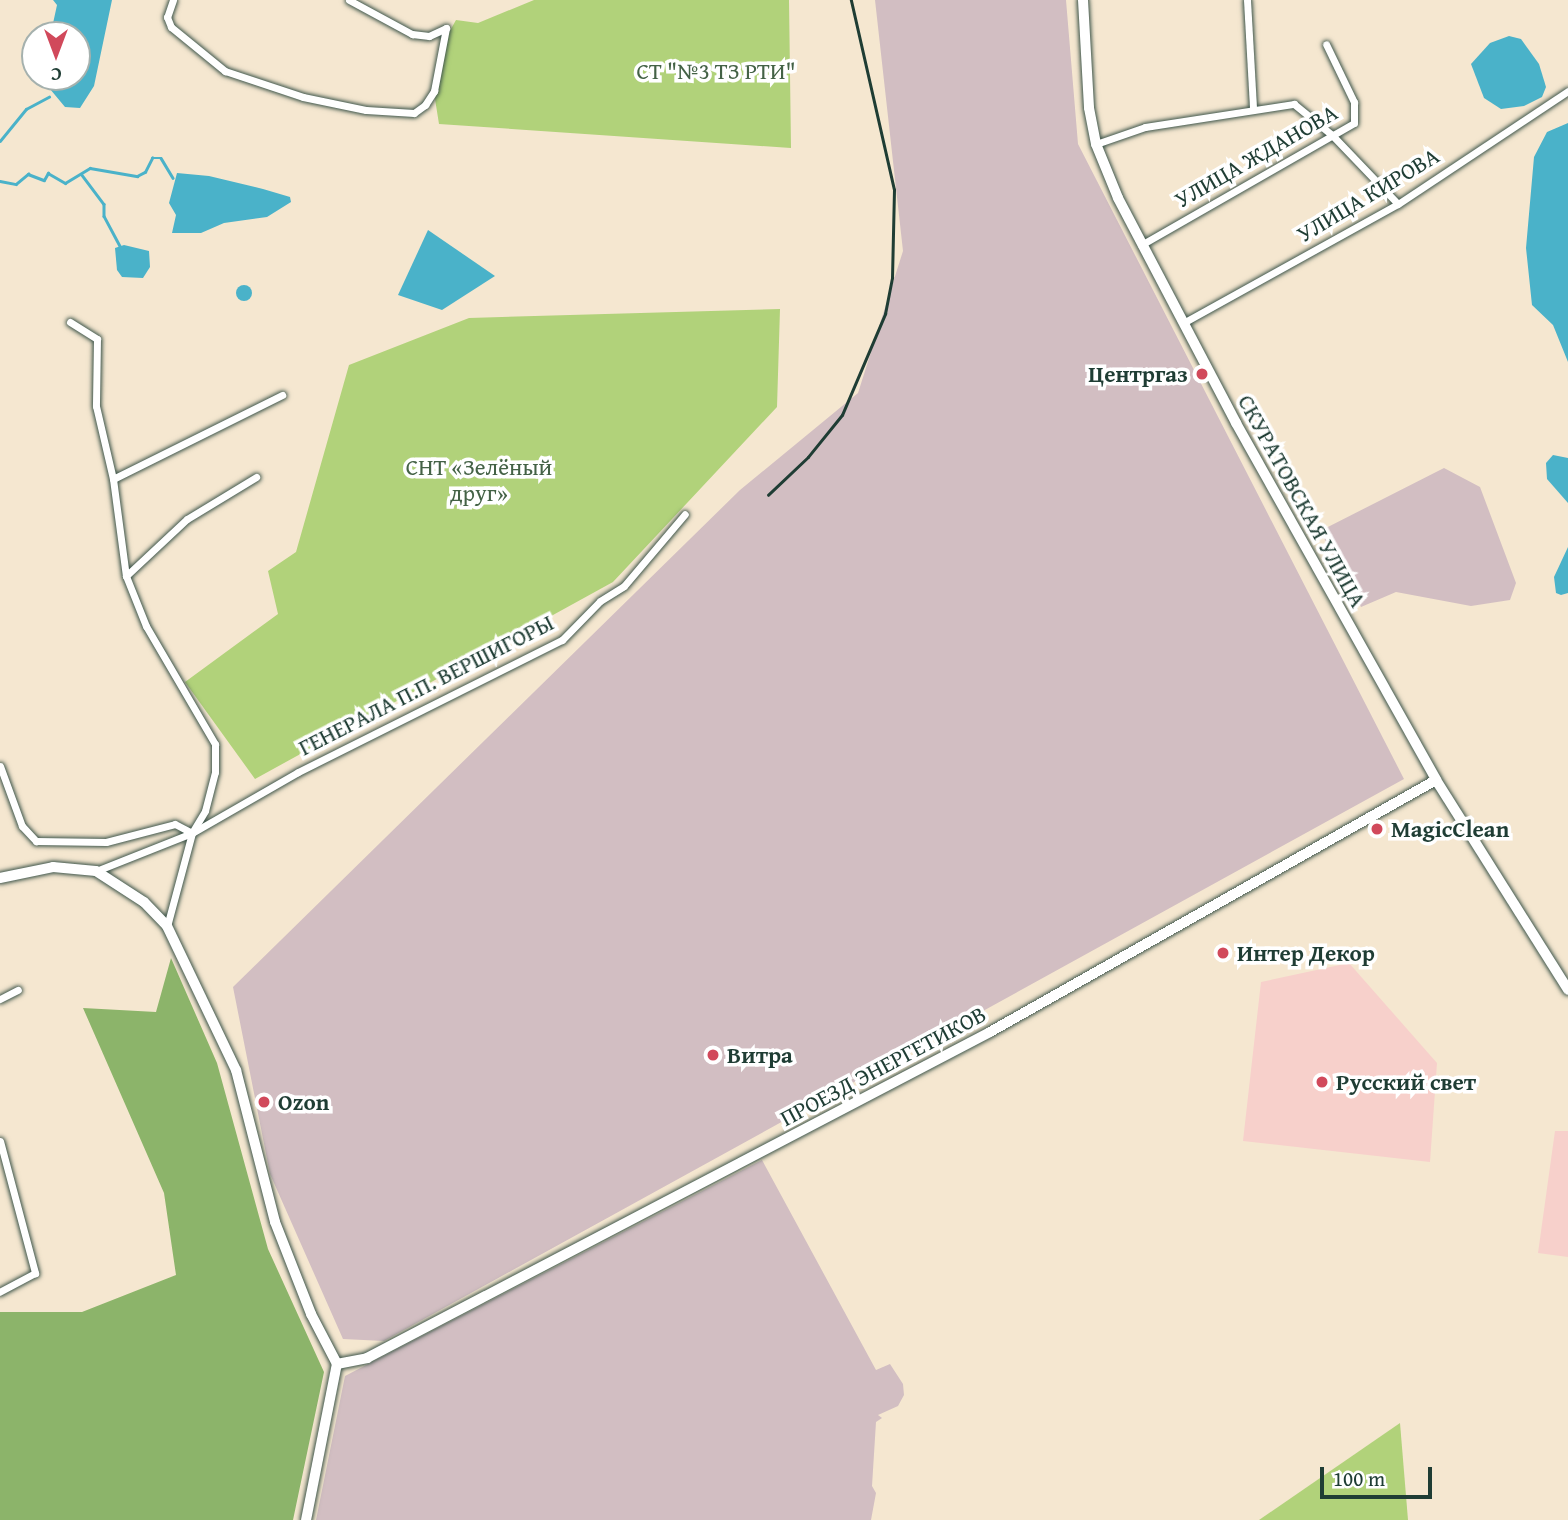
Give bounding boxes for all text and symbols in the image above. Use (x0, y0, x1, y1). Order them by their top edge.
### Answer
north arrow (21, 21, 91, 91)
park label: СТ "№3 ТЗ РТИ" (636, 57, 796, 85)
text: С (51, 61, 61, 89)
street label: УЛИЦА ЖДАНОВА (1170, 98, 1342, 214)
street label: УЛИЦА КИРОВА (1292, 142, 1444, 248)
place label: Центргаз (1088, 360, 1188, 388)
marker: Центргаз (1194, 366, 1210, 382)
street label: СКУРАТОВСКАЯ УЛИЦА (1232, 390, 1372, 612)
park label: СНТ «Зелёный друг» (406, 453, 552, 507)
street label: ГЕНЕРАЛА П.П. ВЕРШИГОРЫ (294, 609, 558, 761)
place label: MagicClean (1391, 815, 1509, 843)
marker: MagicClean (1369, 821, 1385, 837)
place label: Интер Декор (1237, 939, 1375, 967)
marker: Интер Декор (1215, 945, 1231, 961)
street label: ПРОЕЗД ЭНЕРГЕТИКОВ (775, 1000, 991, 1132)
place label: Витра (727, 1041, 793, 1069)
marker: Витра (705, 1047, 721, 1063)
place label: Русский свет (1336, 1068, 1476, 1096)
marker: Русский свет (1314, 1074, 1330, 1090)
place label: Ozon (278, 1088, 329, 1116)
marker: Ozon (256, 1094, 272, 1110)
scale bar (1323, 1454, 1435, 1498)
text: 100 m (1333, 1463, 1385, 1494)

